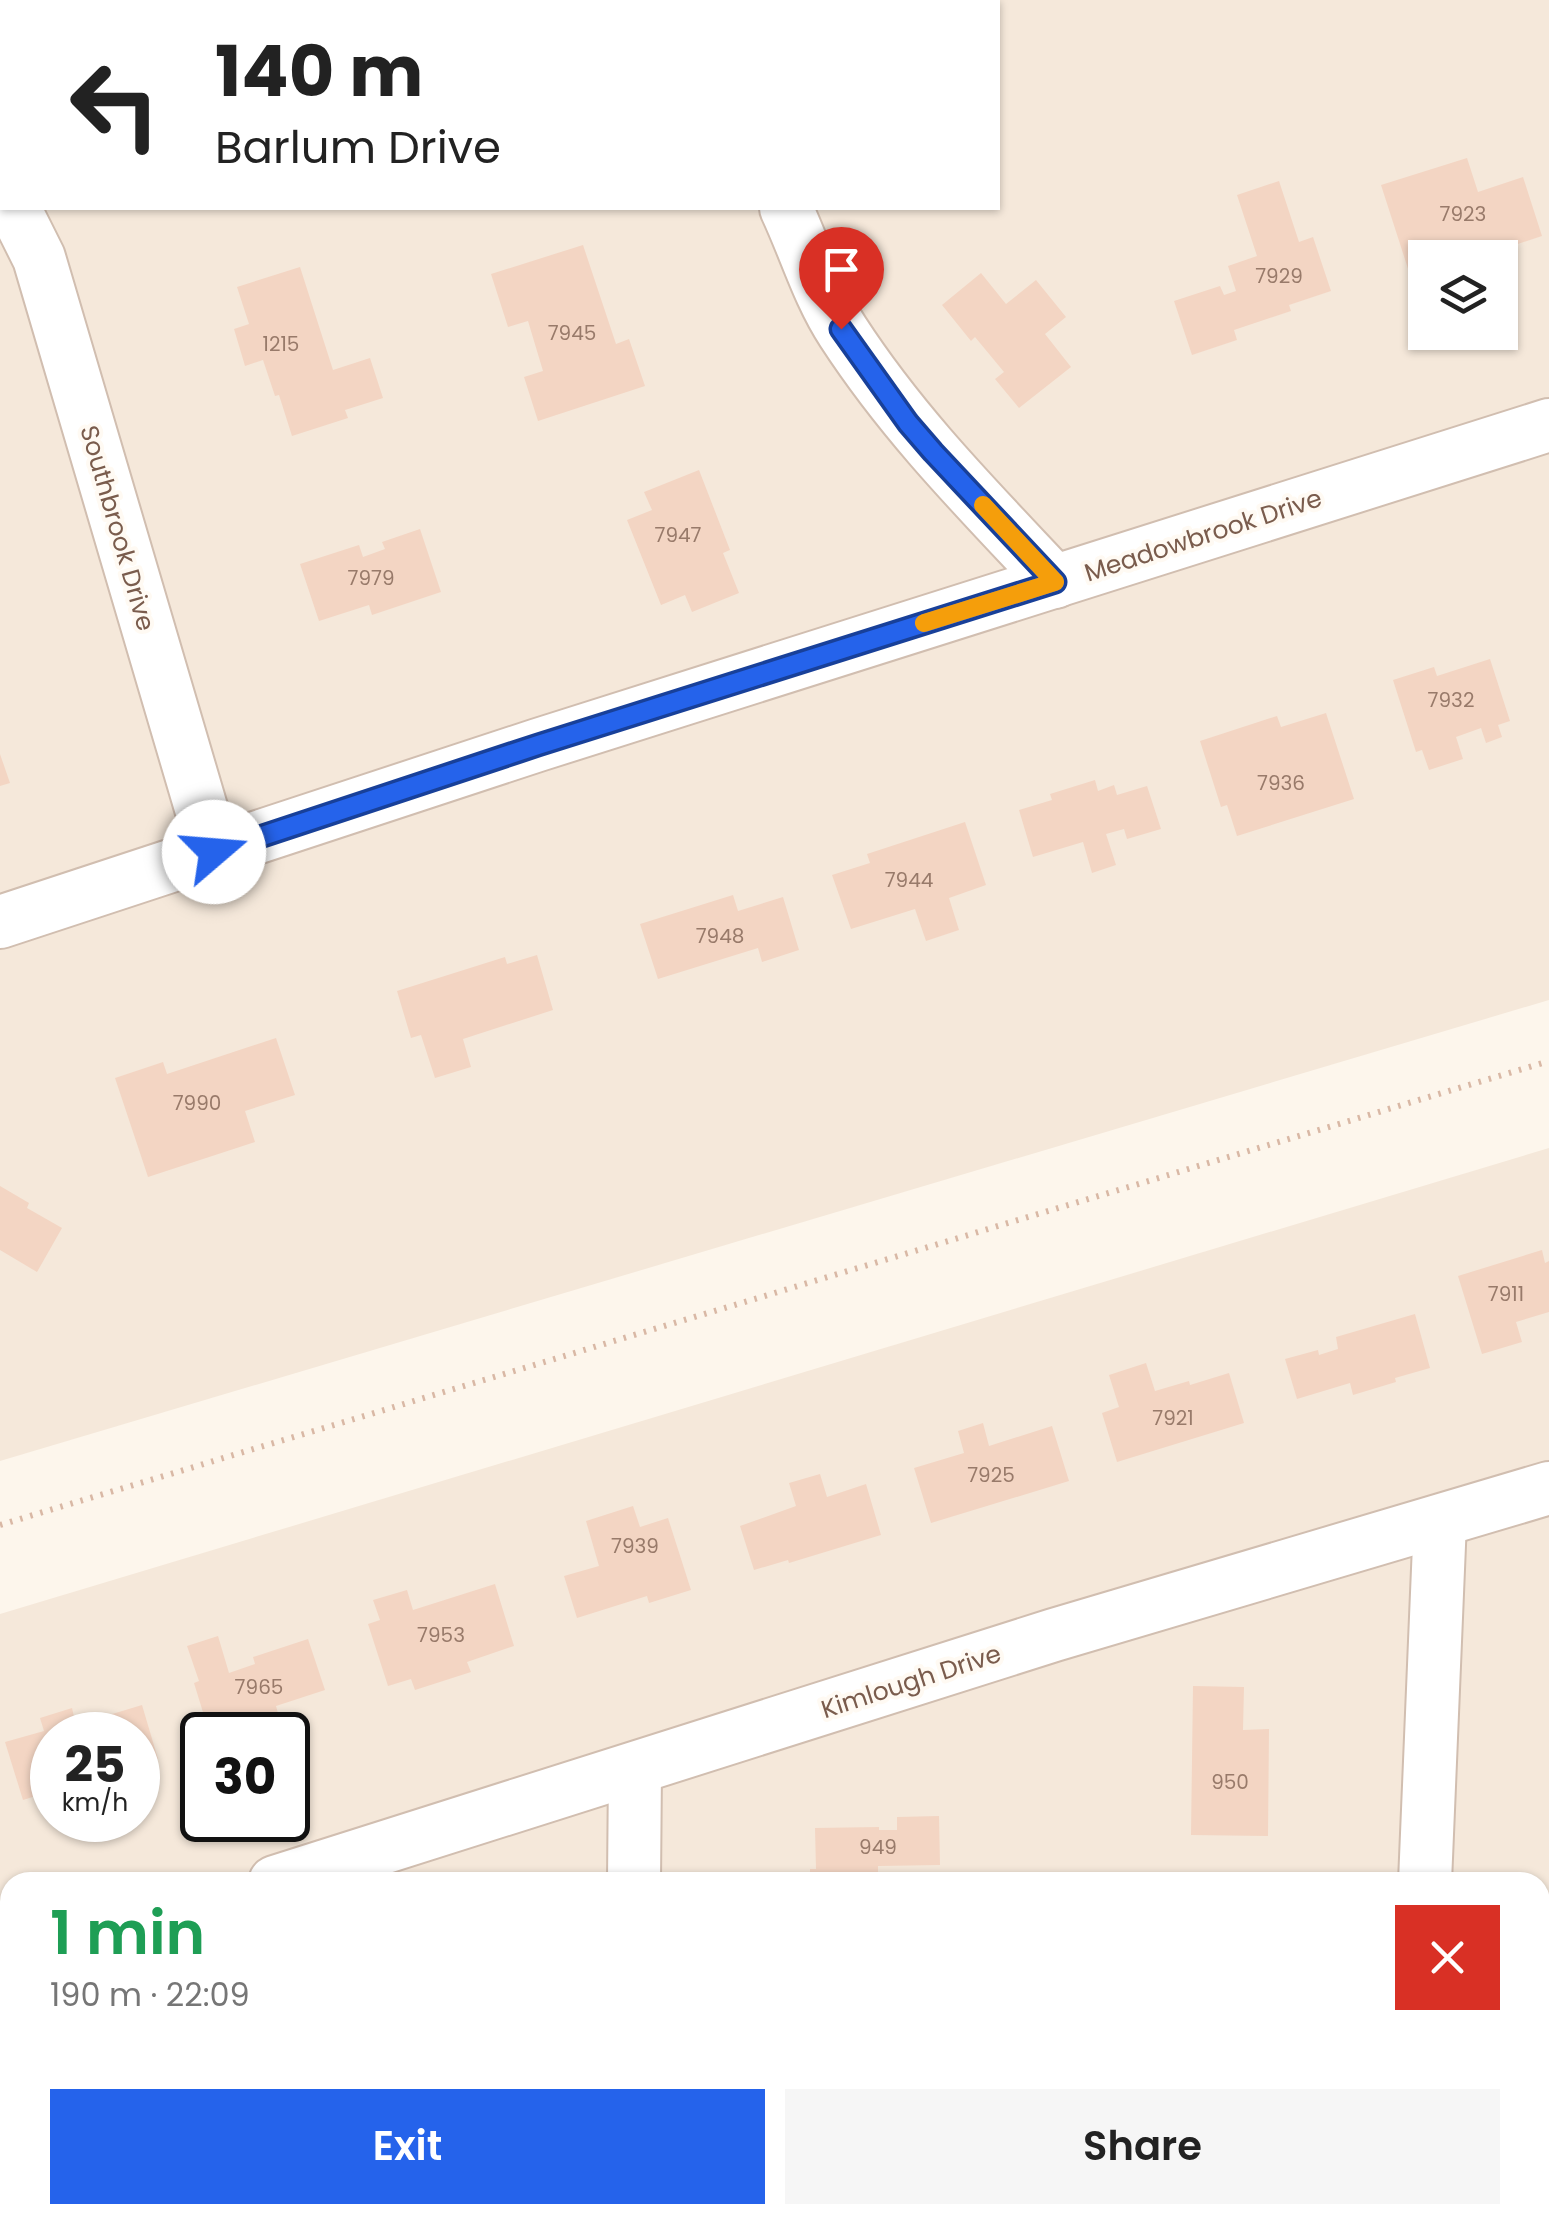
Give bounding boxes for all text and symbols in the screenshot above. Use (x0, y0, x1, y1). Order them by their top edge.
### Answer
text: 140 m (215, 22, 423, 121)
icon: left (50, 40, 180, 170)
text: Barlum Drive (215, 116, 501, 179)
house number: 7923 (1440, 200, 1486, 228)
pin (799, 227, 884, 330)
map controls (1408, 240, 1518, 350)
button: layers (1408, 240, 1518, 350)
icon: arrive (814, 242, 869, 297)
house number: 7929 (1255, 262, 1303, 290)
house number: 7945 (548, 319, 596, 347)
house number: 1215 (263, 330, 299, 358)
street label: Southbrook Drive (71, 421, 164, 635)
street label: Meadowbrook Drive (1080, 481, 1326, 590)
house number: 7947 (654, 521, 702, 549)
house number: 7979 (347, 564, 395, 592)
house number: 7932 (1428, 686, 1474, 714)
house number: 7936 (1257, 769, 1305, 797)
position arrow (162, 800, 266, 904)
house number: 7944 (885, 866, 933, 894)
house number: 7948 (696, 922, 744, 950)
house number: 7990 (173, 1089, 221, 1117)
house number: 7911 (1488, 1280, 1524, 1308)
house number: 7921 (1152, 1404, 1194, 1432)
house number: 7925 (967, 1461, 1015, 1489)
house number: 7939 (611, 1532, 659, 1560)
house number: 7953 (417, 1621, 465, 1649)
street label: Kimlough Drive (817, 1636, 1006, 1727)
house number: 7965 (235, 1673, 283, 1701)
speed limit sign: 30 (180, 1712, 310, 1842)
text: 25 (64, 1729, 126, 1800)
house number: 950 (1211, 1768, 1249, 1796)
text: km/h (62, 1785, 128, 1820)
house number: 949 (859, 1833, 897, 1861)
text: 1 min (50, 1891, 205, 1975)
button: close (1395, 1905, 1500, 2010)
text: 190 m · 22:09 (50, 1972, 250, 2017)
button: Exit (50, 2089, 765, 2204)
button: Share (785, 2089, 1500, 2204)

